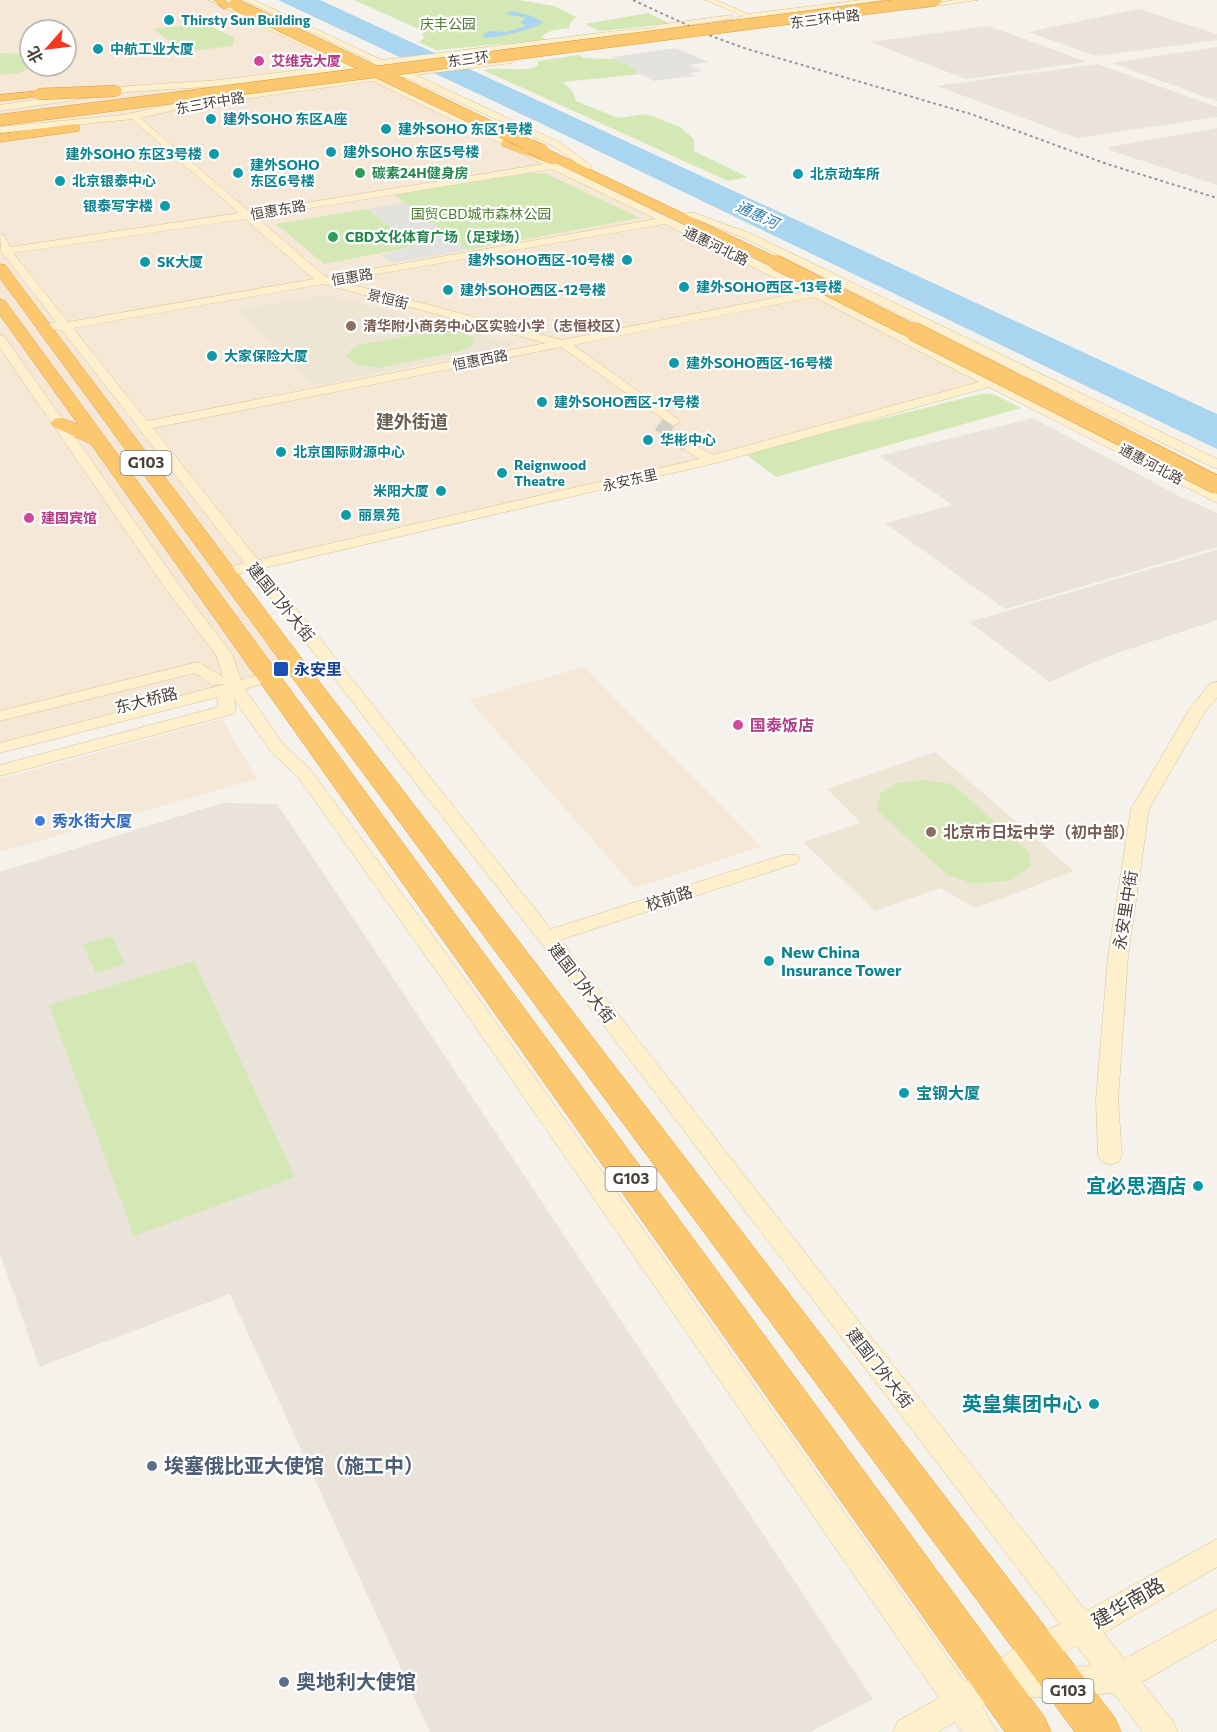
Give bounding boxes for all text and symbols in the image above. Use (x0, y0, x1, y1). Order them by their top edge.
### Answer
street label: 东三环中路 (789, 6, 861, 31)
place label: Thirsty Sun Building (181, 11, 311, 28)
marker: Thirsty Sun Building (162, 13, 176, 27)
park label: 庆丰公园 (420, 15, 476, 32)
north arrow (18, 18, 78, 78)
place label: 中航工业大厦 (110, 40, 194, 57)
marker: 中航工业大厦 (91, 42, 105, 56)
text: 北 (22, 44, 46, 67)
street label: 东三环 (446, 47, 490, 70)
place label: 艾维克大厦 (271, 52, 341, 69)
marker: 艾维克大厦 (252, 54, 266, 68)
street label: 东三环中路 (174, 88, 246, 117)
place label: 建外SOHO 东区A座 (223, 110, 347, 127)
marker: 建外SOHO 东区A座 (204, 112, 218, 126)
place label: 建外SOHO 东区1号楼 (398, 120, 533, 137)
marker: 建外SOHO 东区1号楼 (379, 122, 393, 136)
place label: 建外SOHO 东区5号楼 (343, 143, 480, 160)
place label: 建外SOHO 东区3号楼 (65, 145, 202, 162)
marker: 建外SOHO 东区5号楼 (324, 145, 338, 159)
marker: 建外SOHO 东区3号楼 (207, 147, 221, 161)
place label: 建外SOHO 东区6号楼 (250, 156, 320, 189)
place label: 碳素24H健身房 (372, 164, 469, 181)
place label: 北京动车所 (810, 165, 880, 182)
marker: 建外SOHO 东区6号楼 (231, 166, 245, 180)
marker: 碳素24H健身房 (353, 166, 367, 180)
marker: 北京动车所 (791, 167, 805, 181)
place label: 北京银泰中心 (72, 172, 156, 189)
marker: 北京银泰中心 (53, 174, 67, 188)
street label: 恒惠东路 (249, 196, 307, 223)
water label: 通惠河 (733, 196, 784, 233)
place label: 银泰写字楼 (83, 197, 153, 214)
marker: 银泰写字楼 (158, 199, 172, 213)
park label: 国贸CBD城市森林公园 (411, 205, 551, 222)
street label: 通惠河北路 (681, 223, 751, 269)
place label: CBD文化体育广场（足球场） (345, 228, 528, 245)
marker: CBD文化体育广场（足球场） (326, 230, 340, 244)
place label: 建外SOHO西区-10号楼 (468, 251, 615, 268)
place label: SK大厦 (157, 253, 203, 270)
marker: 建外SOHO西区-10号楼 (620, 253, 634, 267)
marker: SK大厦 (138, 255, 152, 269)
street label: 恒惠路 (330, 264, 374, 289)
place label: 建外SOHO西区-13号楼 (696, 278, 842, 295)
marker: 建外SOHO西区-13号楼 (677, 280, 691, 294)
place label: 建外SOHO西区-12号楼 (460, 281, 606, 298)
marker: 建外SOHO西区-12号楼 (441, 283, 455, 297)
street label: 景恒街 (366, 285, 411, 312)
place label: 清华附小商务中心区实验小学（志恒校区） (363, 317, 629, 334)
marker: 清华附小商务中心区实验小学（志恒校区） (344, 319, 358, 333)
street label: 恒惠西路 (451, 346, 509, 373)
place label: 大家保险大厦 (224, 347, 308, 364)
marker: 大家保险大厦 (205, 349, 219, 363)
place label: 建外SOHO西区-16号楼 (686, 354, 833, 371)
marker: 建外SOHO西区-16号楼 (667, 356, 681, 370)
place label: 建外SOHO西区-17号楼 (554, 393, 700, 410)
marker: 建外SOHO西区-17号楼 (535, 395, 549, 409)
district label: 建外街道 (376, 410, 448, 432)
place label: 华彬中心 (660, 431, 716, 448)
marker: 华彬中心 (641, 433, 655, 447)
street label: 通惠河北路 (1116, 440, 1186, 487)
place label: 北京国际财源中心 (293, 443, 405, 460)
marker: 北京国际财源中心 (274, 445, 288, 459)
road number: G103 (120, 451, 172, 475)
place label: Reignwood Theatre (514, 456, 586, 489)
street label: 永安东里 (601, 465, 659, 494)
marker: Reignwood Theatre (495, 466, 509, 480)
place label: 米阳大厦 (373, 482, 429, 499)
marker: 米阳大厦 (434, 484, 448, 498)
place label: 丽景苑 (358, 506, 400, 523)
marker: 丽景苑 (339, 508, 353, 522)
place label: 建国宾馆 (41, 509, 97, 526)
marker: 建国宾馆 (22, 511, 36, 525)
street label: 建国门外大街 (244, 558, 319, 645)
place label: 永安里 (294, 659, 342, 678)
marker: 永安里 (272, 660, 290, 678)
street label: 东大桥路 (113, 683, 179, 716)
place label: 国泰饭店 (750, 715, 814, 734)
marker: 国泰饭店 (731, 718, 745, 732)
place label: 秀水街大厦 (52, 811, 132, 830)
marker: 秀水街大厦 (33, 814, 47, 828)
place label: 北京市日坛中学（初中部） (943, 822, 1135, 841)
marker: 北京市日坛中学（初中部） (924, 825, 938, 839)
street label: 永安里中街 (1109, 869, 1140, 951)
street label: 校前路 (643, 881, 695, 914)
street label: 建国门外大街 (545, 939, 619, 1026)
place label: New China Insurance Tower (781, 942, 902, 979)
marker: New China Insurance Tower (762, 954, 776, 968)
place label: 宝钢大厦 (916, 1083, 980, 1102)
marker: 宝钢大厦 (897, 1086, 911, 1100)
road number: G103 (606, 1167, 656, 1191)
place label: 宜必思酒店 (1086, 1173, 1186, 1197)
marker: 宜必思酒店 (1191, 1179, 1205, 1193)
street label: 建国门外大街 (843, 1324, 917, 1411)
place label: 英皇集团中心 (962, 1391, 1082, 1415)
marker: 英皇集团中心 (1087, 1397, 1101, 1411)
place label: 埃塞俄比亚大使馆（施工中） (164, 1453, 424, 1477)
marker: 埃塞俄比亚大使馆（施工中） (145, 1459, 159, 1473)
street label: 建华南路 (1087, 1572, 1168, 1633)
place label: 奥地利大使馆 (296, 1669, 416, 1693)
marker: 奥地利大使馆 (277, 1675, 291, 1689)
road number: G103 (1042, 1679, 1094, 1703)

